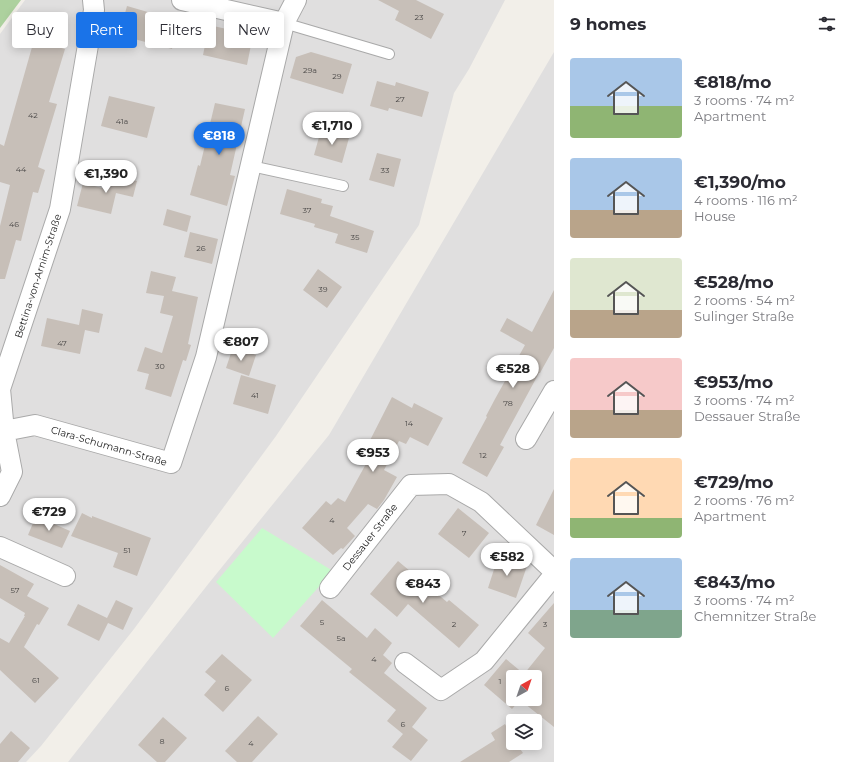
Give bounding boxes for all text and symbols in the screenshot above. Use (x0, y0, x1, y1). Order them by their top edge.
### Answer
chip: Buy (12, 12, 68, 48)
chip: Rent (76, 12, 137, 48)
chip: Filters (145, 12, 216, 48)
chip: New (224, 12, 284, 48)
house number: 23 (414, 12, 424, 22)
icon: filters (816, 13, 838, 35)
text: 9 homes (570, 14, 646, 34)
house number: 29a (303, 65, 317, 75)
house number: 29 (332, 71, 342, 81)
text: €818/mo (694, 72, 771, 92)
icon: home (602, 74, 650, 122)
text: 3 rooms · 74 m² (694, 92, 795, 108)
house number: 27 (395, 94, 405, 104)
text: Apartment (694, 108, 766, 124)
house number: 42 (28, 110, 38, 120)
pin: €1,710 (299, 112, 365, 146)
house number: 41a (116, 116, 128, 126)
text: €1,710 (311, 117, 353, 133)
pin: €818 (195, 122, 243, 156)
text: €818 (203, 127, 235, 143)
pin: €1,390 (73, 160, 139, 194)
house number: 44 (16, 164, 27, 174)
text: €1,390 (84, 165, 128, 181)
house number: 33 (381, 165, 390, 175)
text: €1,390/mo (694, 172, 786, 192)
icon: home (602, 174, 650, 222)
text: 4 rooms · 116 m² (694, 192, 798, 208)
house number: 37 (302, 205, 312, 215)
text: House (694, 208, 736, 224)
street label: Bettina-von-Arnim-Straße (12, 212, 64, 340)
house number: 46 (9, 219, 19, 229)
house number: 35 (351, 232, 360, 242)
house number: 26 (196, 243, 206, 253)
text: €528/mo (694, 272, 774, 292)
icon: home (602, 274, 650, 322)
house number: 39 (318, 284, 328, 294)
text: 2 rooms · 54 m² (694, 292, 795, 308)
text: Sulinger Straße (694, 308, 794, 324)
pin: €807 (217, 328, 265, 362)
text: €807 (223, 333, 259, 349)
house number: 47 (57, 338, 67, 348)
pin: €528 (489, 355, 537, 389)
text: €528 (496, 360, 530, 376)
house number: 30 (155, 361, 165, 371)
text: €953/mo (694, 372, 773, 392)
icon: home (602, 374, 650, 422)
house number: 41 (251, 390, 259, 400)
text: 3 rooms · 74 m² (694, 392, 795, 408)
house number: 78 (503, 398, 513, 408)
text: Dessauer Straße (694, 408, 800, 424)
house number: 14 (405, 418, 414, 428)
street label: Clara-Schumann-Straße (49, 423, 169, 469)
pin: €953 (349, 439, 397, 473)
text: €953 (356, 444, 390, 460)
house number: 12 (479, 450, 487, 460)
text: €729/mo (694, 472, 773, 492)
icon: home (602, 474, 650, 522)
text: 2 rooms · 76 m² (694, 492, 794, 508)
pin: €729 (25, 498, 73, 532)
street label: Dessauer Straße (340, 501, 400, 573)
text: €729 (32, 503, 66, 519)
text: Apartment (694, 508, 766, 524)
house number: 4 (329, 515, 335, 525)
house number: 7 (462, 528, 467, 538)
pin: €582 (483, 543, 531, 577)
house number: 51 (123, 545, 131, 555)
text: €582 (490, 548, 524, 564)
pin: €843 (399, 570, 447, 604)
text: €843/mo (694, 572, 775, 592)
icon: home (602, 574, 650, 622)
text: €843 (405, 575, 441, 591)
house number: 57 (10, 585, 20, 595)
text: 3 rooms · 74 m² (694, 592, 795, 608)
text: Chemnitzer Straße (694, 608, 816, 624)
house number: 5 (320, 617, 325, 627)
house number: 2 (452, 619, 457, 629)
house number: 3 (543, 619, 548, 629)
house number: 5a (336, 633, 346, 643)
house number: 4 (371, 654, 377, 664)
north arrow (506, 670, 542, 706)
map controls (506, 670, 542, 750)
house number: 61 (32, 675, 40, 685)
house number: 1 (499, 676, 501, 686)
house number: 6 (225, 683, 230, 693)
button: layers (506, 714, 542, 750)
house number: 6 (401, 719, 406, 729)
house number: 8 (159, 736, 165, 746)
house number: 4 (248, 738, 254, 748)

